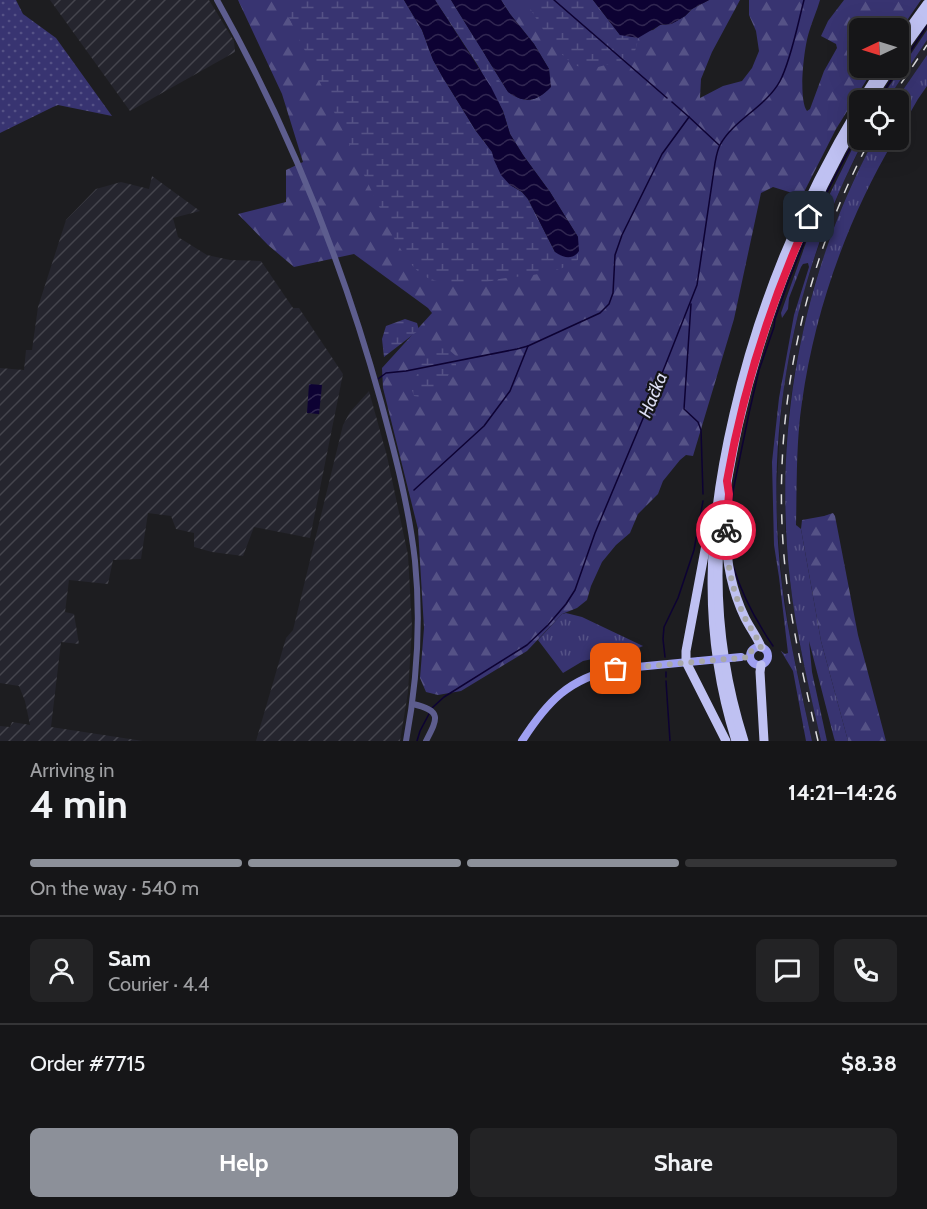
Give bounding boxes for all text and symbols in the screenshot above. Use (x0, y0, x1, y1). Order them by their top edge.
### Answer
north arrow (849, 18, 909, 78)
map controls (849, 18, 909, 150)
button: locate (849, 90, 909, 150)
pin (783, 191, 834, 242)
icon: home (792, 200, 825, 233)
water label: Hačka (634, 369, 672, 421)
courier (696, 500, 756, 560)
icon: bike (710, 514, 743, 547)
pin (590, 643, 641, 694)
icon: bag (599, 652, 632, 685)
text: Arriving in (30, 758, 114, 782)
text: 14:21–14:26 (788, 779, 897, 806)
text: 4 min (30, 780, 128, 828)
text: On the way · 540 m (30, 876, 199, 900)
button: person (30, 939, 93, 1002)
button: chat (756, 939, 819, 1002)
button: phone (834, 939, 897, 1002)
text: Sam (108, 945, 151, 972)
text: Courier · 4.4 (108, 972, 209, 996)
text: Order #7715 (30, 1050, 146, 1077)
text: $8.38 (841, 1050, 897, 1077)
button: Help (30, 1128, 458, 1197)
button: Share (470, 1128, 897, 1197)

